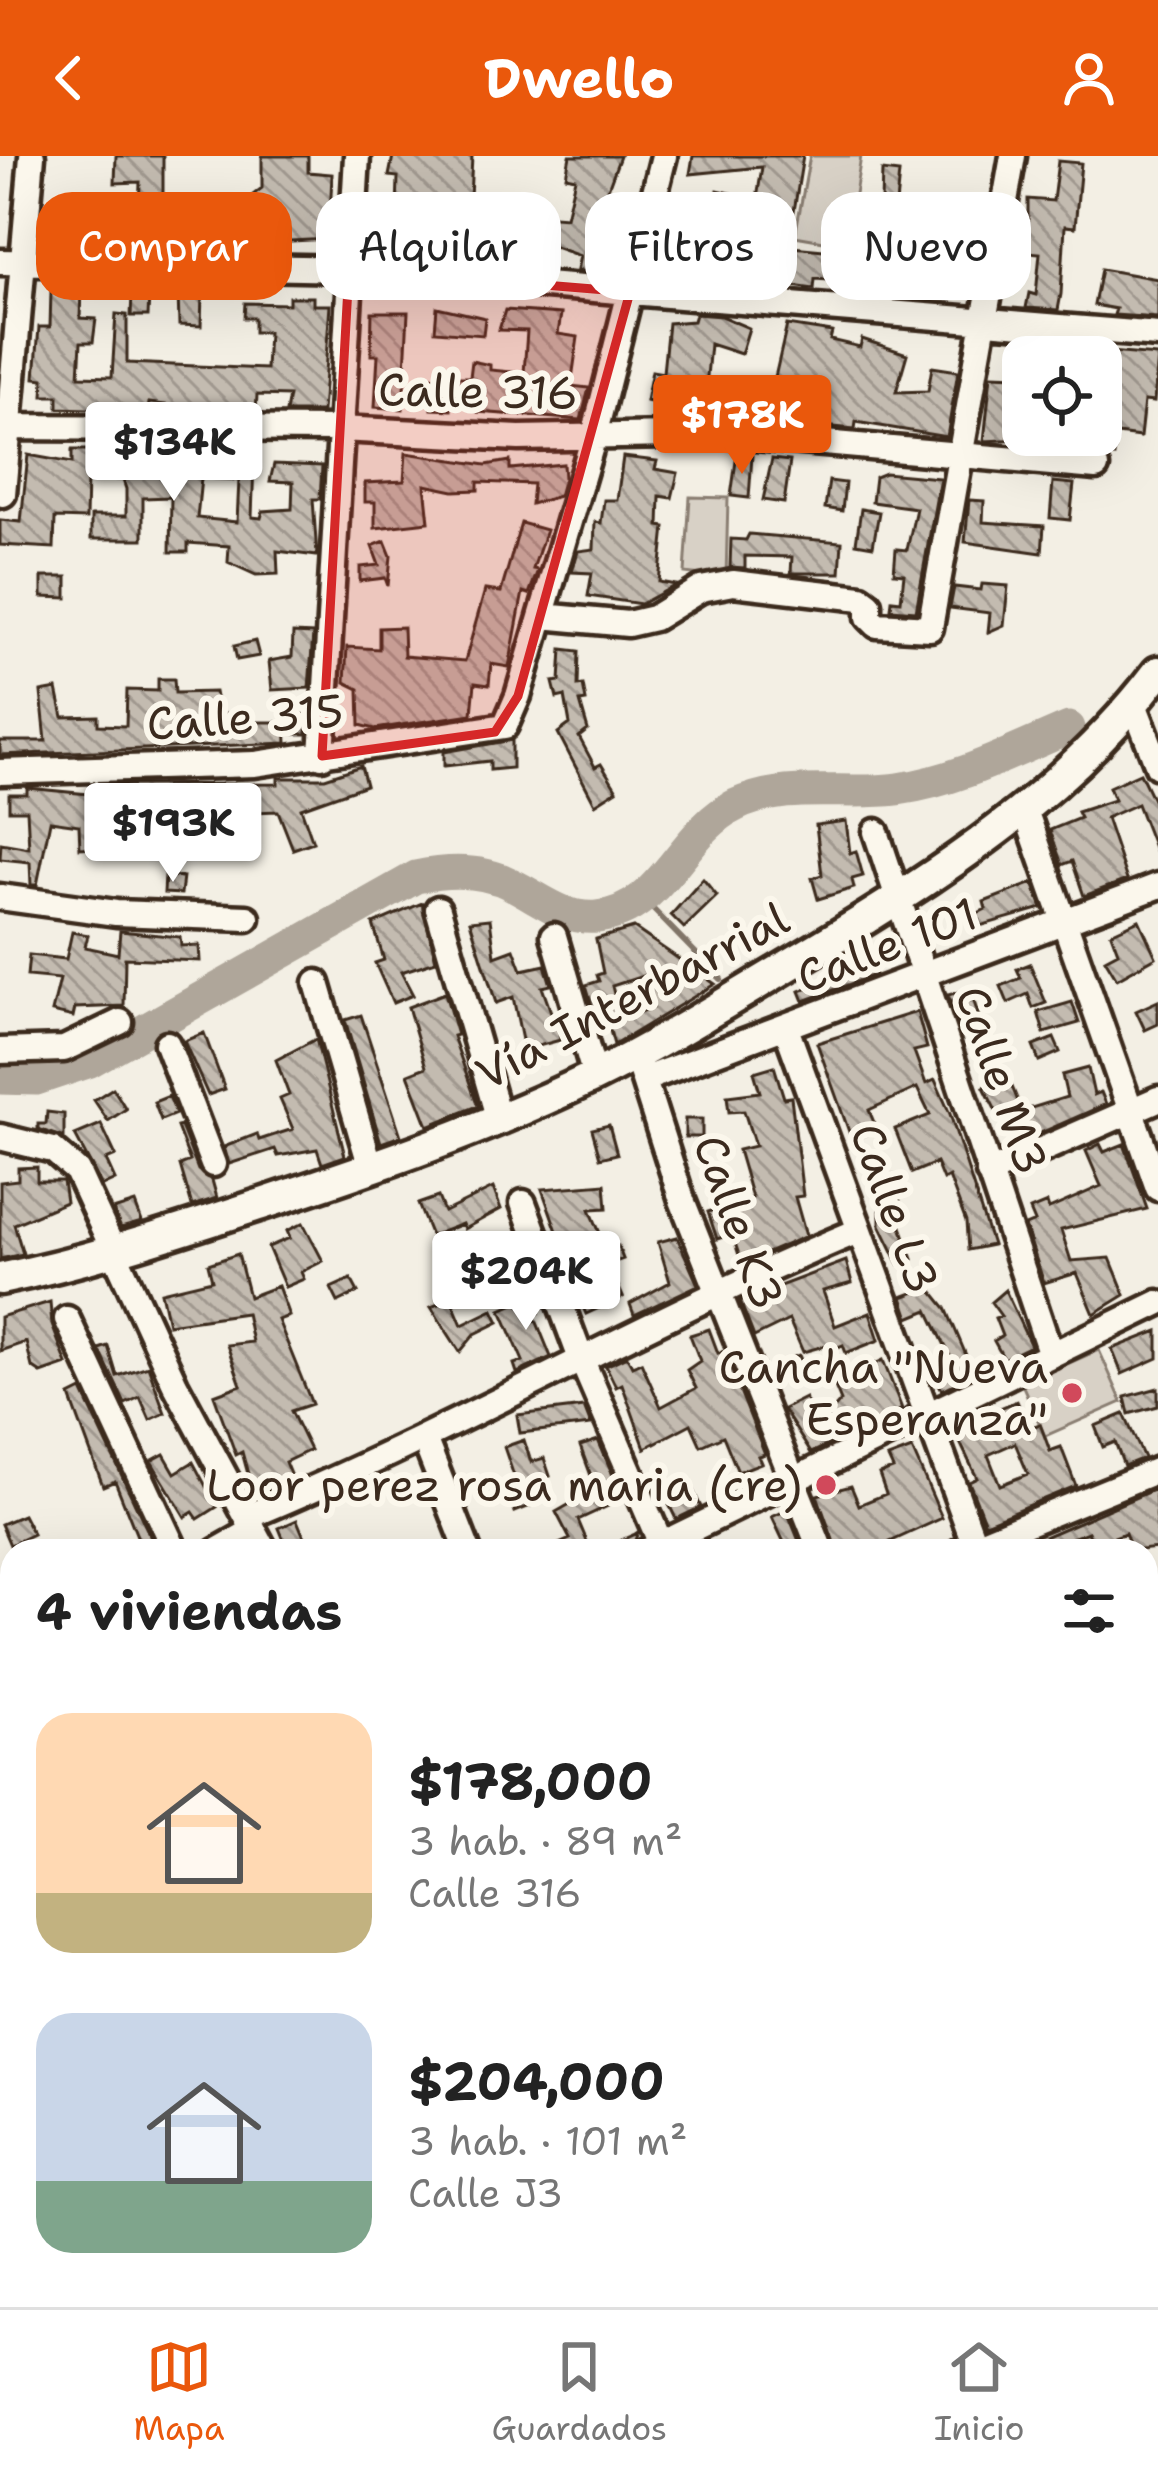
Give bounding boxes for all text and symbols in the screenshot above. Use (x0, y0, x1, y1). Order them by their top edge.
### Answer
text: Dwello (484, 42, 674, 114)
icon: back (36, 45, 102, 111)
icon: person (1056, 45, 1122, 111)
chip: Comprar (36, 192, 292, 300)
chip: Alquilar (316, 192, 561, 300)
chip: Filtros (585, 192, 797, 300)
chip: Nuevo (821, 192, 1031, 300)
map controls (1002, 336, 1122, 456)
button: locate (1002, 336, 1122, 456)
street label: Calle 316 (377, 359, 579, 423)
pin: $178K (658, 375, 826, 477)
text: $178K (680, 388, 804, 440)
pin: $134K (90, 402, 258, 504)
text: $134K (112, 415, 236, 467)
street label: Calle 315 (145, 680, 345, 754)
pin: $193K (89, 783, 257, 885)
text: $193K (111, 796, 235, 848)
street label: Calle 101 (788, 883, 986, 1007)
street label: Vía Interbarrial (465, 888, 799, 1104)
street label: Calle M3 (942, 978, 1062, 1182)
street label: Calle L3 (837, 1115, 953, 1301)
street label: Calle K3 (680, 1127, 798, 1317)
pin: $204K (442, 1231, 610, 1333)
text: $204K (459, 1244, 593, 1296)
place label: Cancha "Nueva Esperanza" (718, 1337, 1048, 1449)
marker: Cancha "Nueva Esperanza" (1059, 1380, 1085, 1406)
place label: Loor perez rosa maria (cre) (206, 1455, 802, 1515)
marker: Loor perez rosa maria (cre) (813, 1472, 839, 1498)
text: 4 viviendas (36, 1577, 342, 1645)
icon: filters (1056, 1578, 1122, 1644)
text: $178,000 (408, 1747, 653, 1815)
icon: home (132, 1761, 276, 1905)
text: 3 hab. · 89 m² (408, 1815, 682, 1867)
text: Calle 316 (408, 1867, 581, 1919)
text: $204,000 (408, 2047, 665, 2115)
icon: home (132, 2061, 276, 2205)
text: 3 hab. · 101 m² (408, 2115, 688, 2167)
text: Calle J3 (408, 2167, 563, 2219)
tab: Mapa (133, 2334, 225, 2451)
tab: Guardados (491, 2334, 667, 2451)
tab: Inicio (934, 2334, 1025, 2451)

